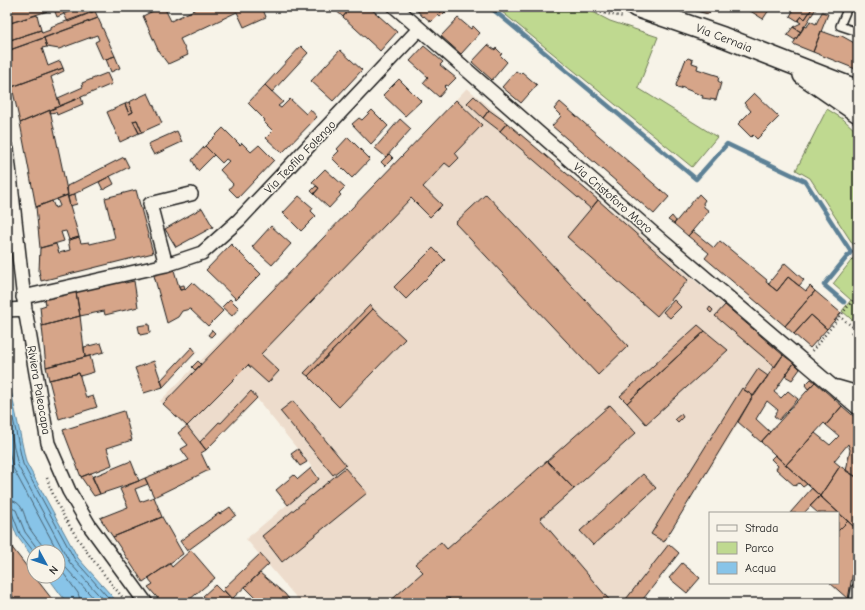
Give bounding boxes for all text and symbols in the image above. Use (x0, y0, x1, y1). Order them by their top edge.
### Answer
street label: Via Cernaia (694, 21, 754, 55)
street label: Via Teofilo Folengo (261, 117, 339, 197)
street label: Via Cristoforo Moro (571, 160, 655, 236)
street label: Riviera Paleocapa (24, 344, 54, 436)
legend (709, 512, 839, 584)
text: Strada (745, 521, 778, 535)
text: Parco (745, 541, 774, 555)
north arrow (26, 544, 66, 584)
text: Acqua (745, 561, 776, 575)
text: N (46, 563, 61, 577)

